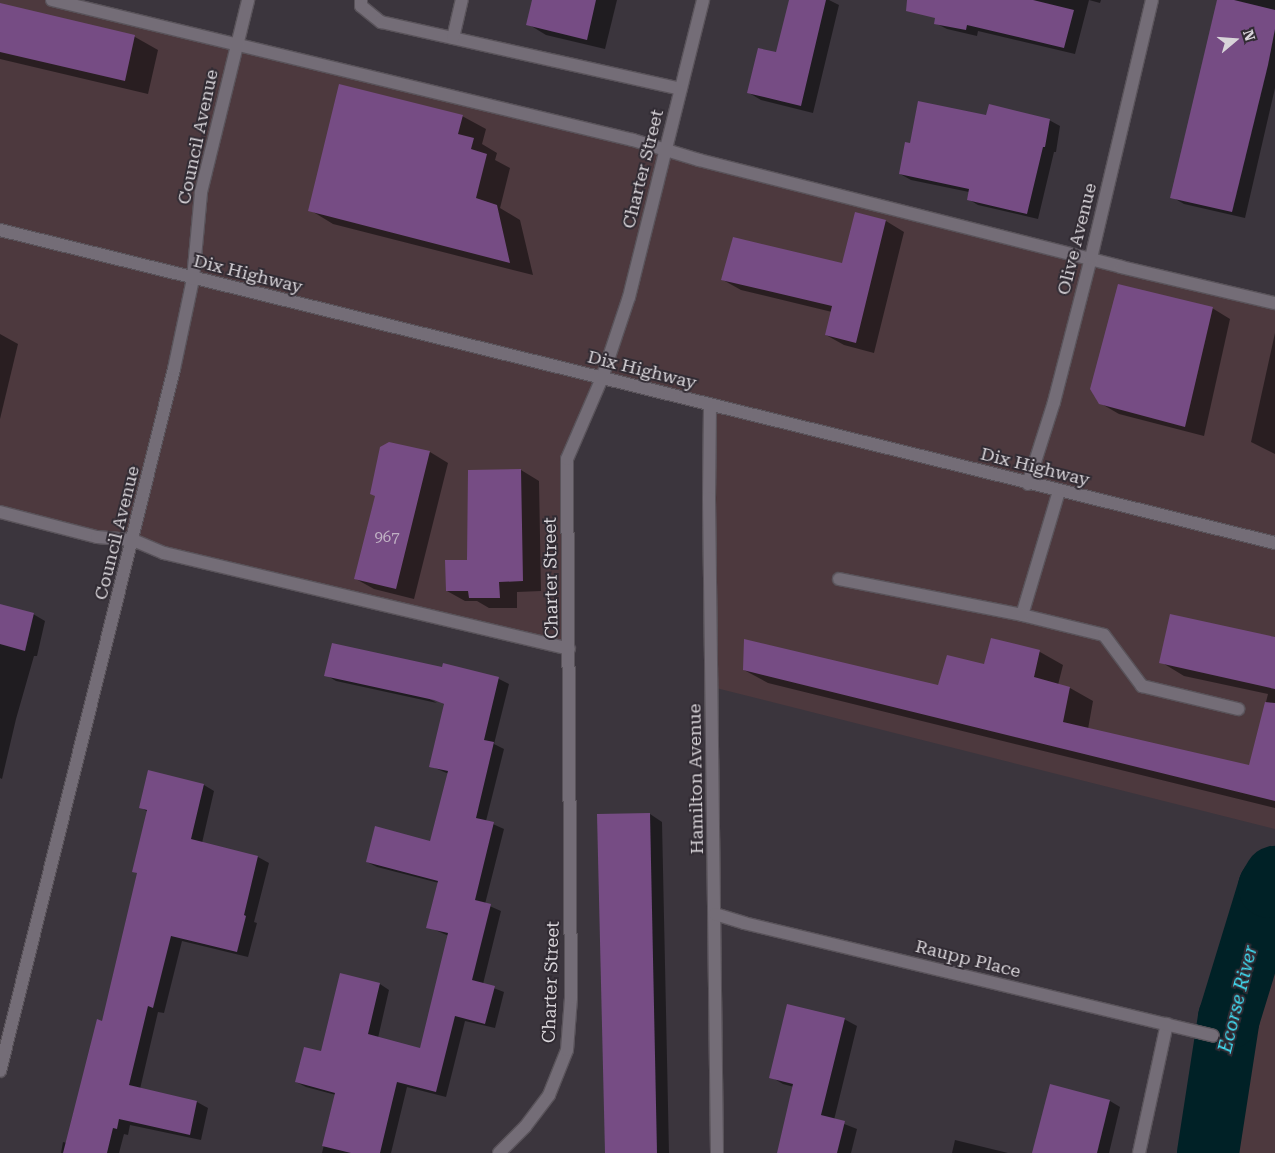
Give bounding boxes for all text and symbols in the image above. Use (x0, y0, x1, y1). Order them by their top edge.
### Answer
north arrow (1210, 15, 1260, 65)
text: N (1240, 28, 1259, 43)
street label: Council Avenue (173, 68, 223, 206)
street label: Charter Street (618, 107, 668, 231)
street label: Olive Avenue (1053, 181, 1101, 297)
street label: Dix Highway (191, 250, 305, 298)
street label: Dix Highway (585, 346, 699, 394)
street label: Dix Highway (978, 443, 1092, 491)
street label: Council Avenue (90, 464, 144, 602)
street label: Charter Street (539, 517, 563, 639)
house number: 967 (374, 529, 400, 547)
street label: Hamilton Avenue (684, 704, 708, 854)
street label: Charter Street (538, 921, 564, 1043)
street label: Raupp Place (913, 935, 1023, 983)
water label: Ecorse River (1214, 943, 1262, 1055)

